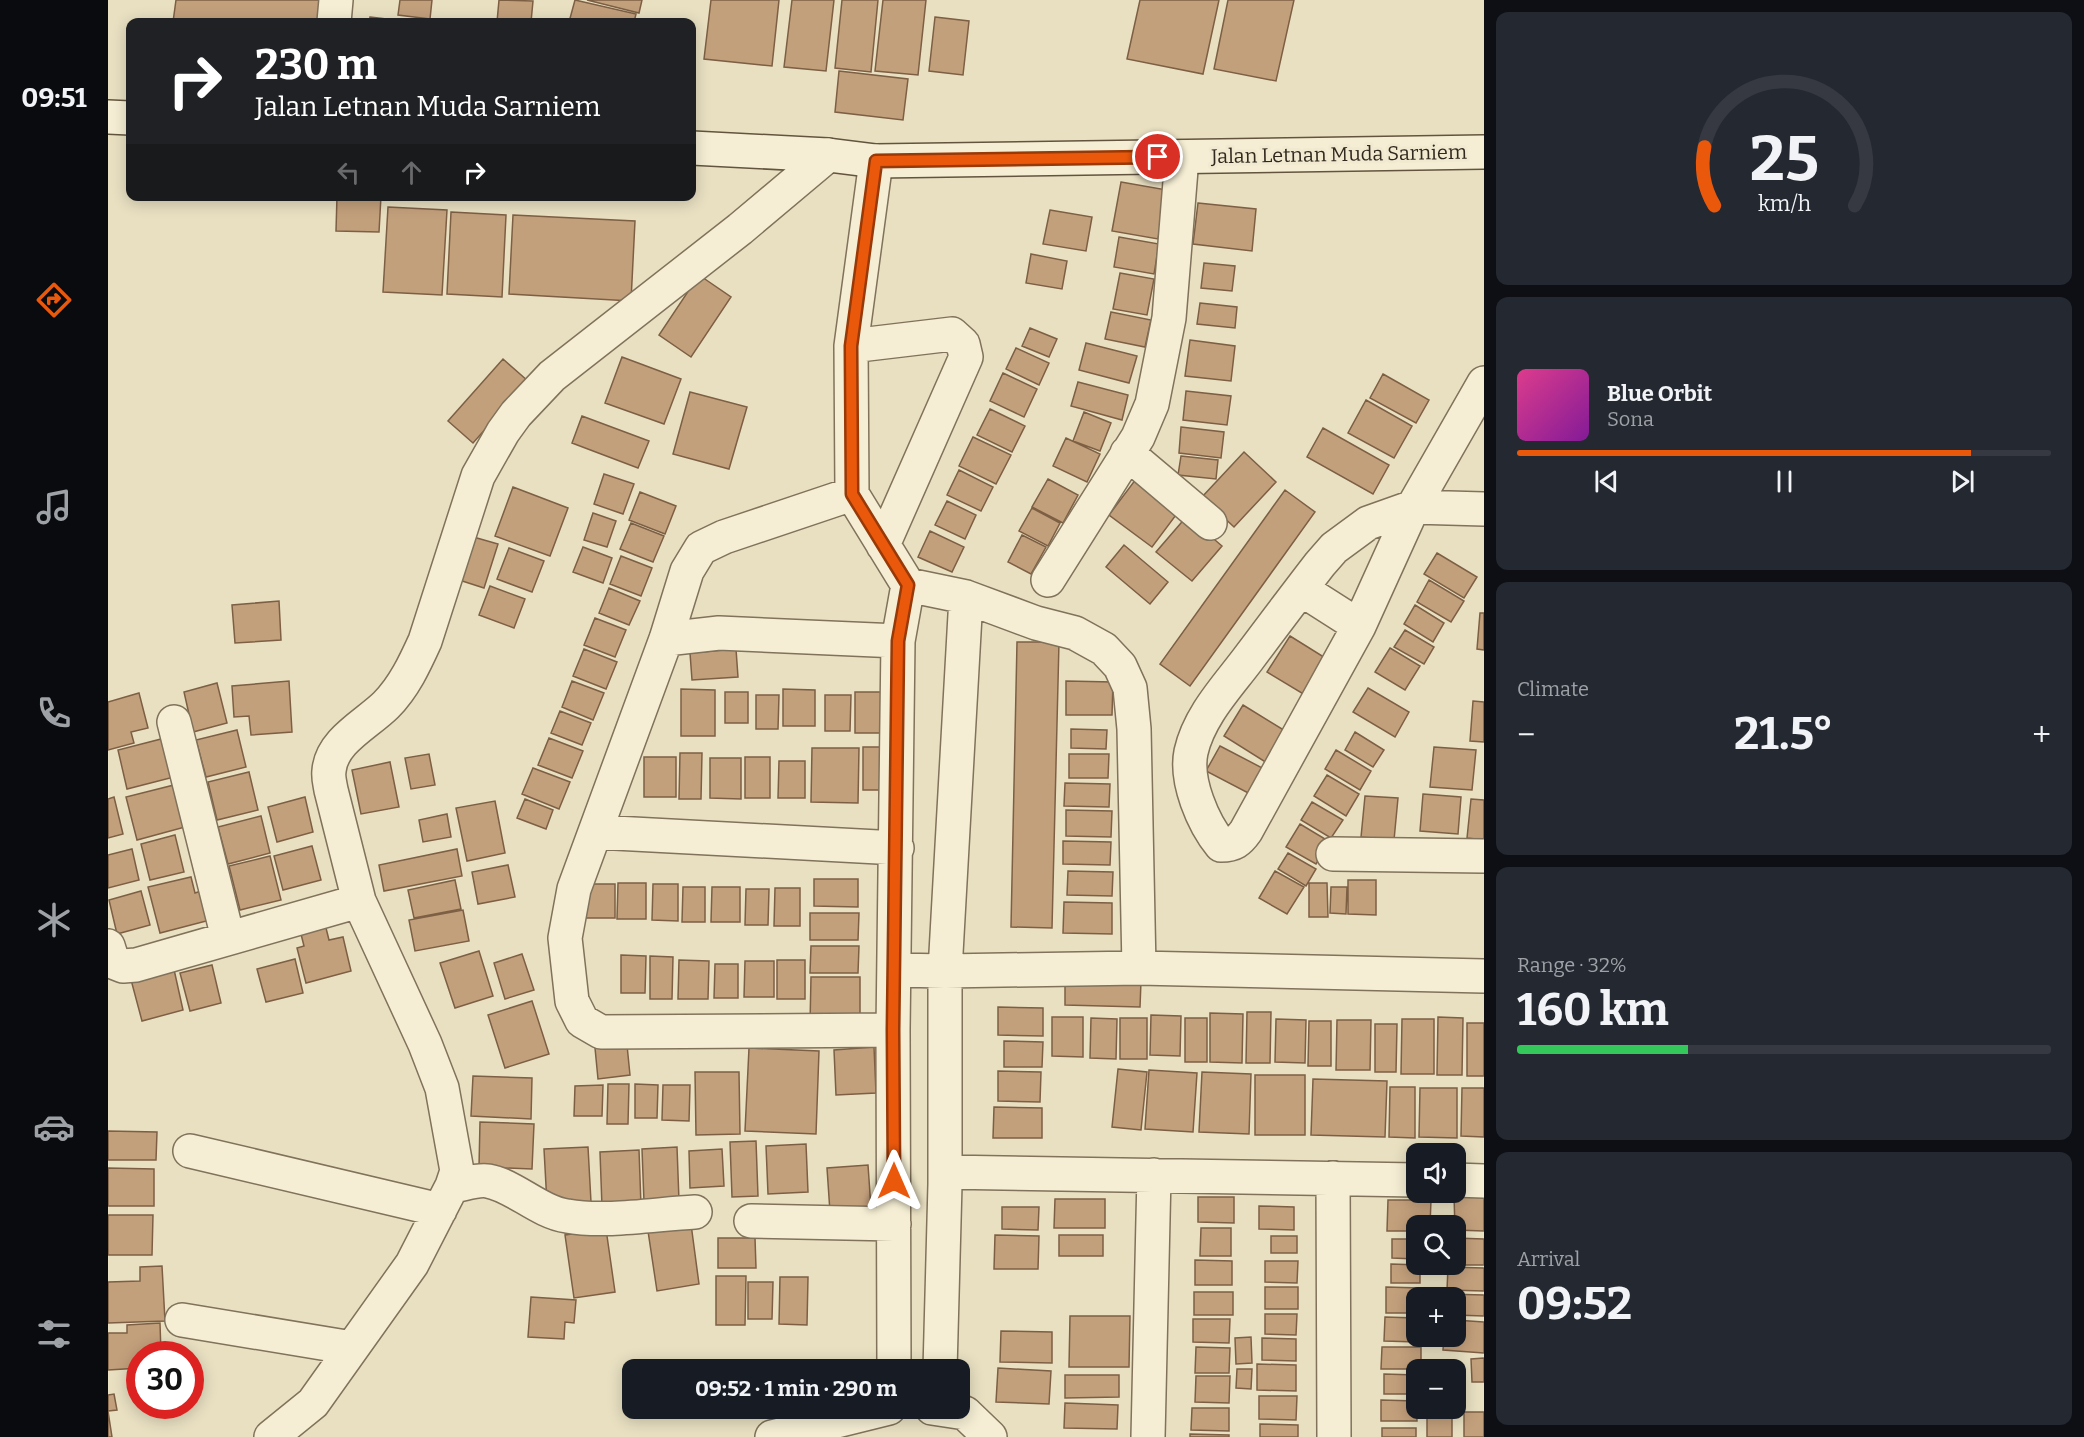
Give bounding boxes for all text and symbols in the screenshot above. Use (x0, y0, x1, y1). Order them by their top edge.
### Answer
text: 230 m (255, 40, 377, 90)
icon: right (156, 42, 234, 120)
text: 09:51 (21, 82, 87, 114)
text: Jalan Letnan Muda Sarniem (255, 91, 600, 123)
text: 25 (1749, 122, 1819, 197)
pin (1132, 131, 1183, 182)
icon: arrive (1141, 140, 1174, 173)
street label: Jalan Letnan Muda Sarniem (1210, 140, 1467, 168)
icon: left (332, 156, 365, 189)
icon: ahead (395, 156, 428, 189)
icon: right (458, 156, 491, 189)
text: km/h (1757, 191, 1811, 217)
icon: directions (33, 279, 75, 321)
text: Blue Orbit (1607, 380, 1712, 407)
text: Sona (1607, 407, 1654, 431)
icon: previous (1590, 465, 1623, 498)
icon: pause (1768, 465, 1801, 498)
icon: next (1946, 465, 1979, 498)
icon: music (33, 486, 75, 528)
text: Climate (1517, 677, 1589, 701)
icon: phone (33, 692, 75, 734)
text: 21.5° (1734, 707, 1833, 761)
text: − (1517, 715, 1535, 755)
text: + (2032, 715, 2051, 755)
icon: climate (33, 899, 75, 941)
text: Range · 32% (1517, 953, 1627, 977)
text: 160 km (1517, 983, 1669, 1037)
icon: car (33, 1106, 75, 1148)
map controls (1406, 1143, 1466, 1419)
button: sound (1406, 1143, 1466, 1203)
position arrow (862, 1149, 926, 1213)
button: search (1406, 1215, 1466, 1275)
text: Arrival (1517, 1247, 1580, 1271)
text: 09:52 (1517, 1277, 1632, 1331)
button: + (1406, 1287, 1466, 1347)
icon: filters (33, 1313, 75, 1355)
speed limit sign: 30 (126, 1341, 204, 1419)
button: − (1406, 1359, 1466, 1419)
text: 09:52 · 1 min · 290 m (695, 1375, 897, 1402)

